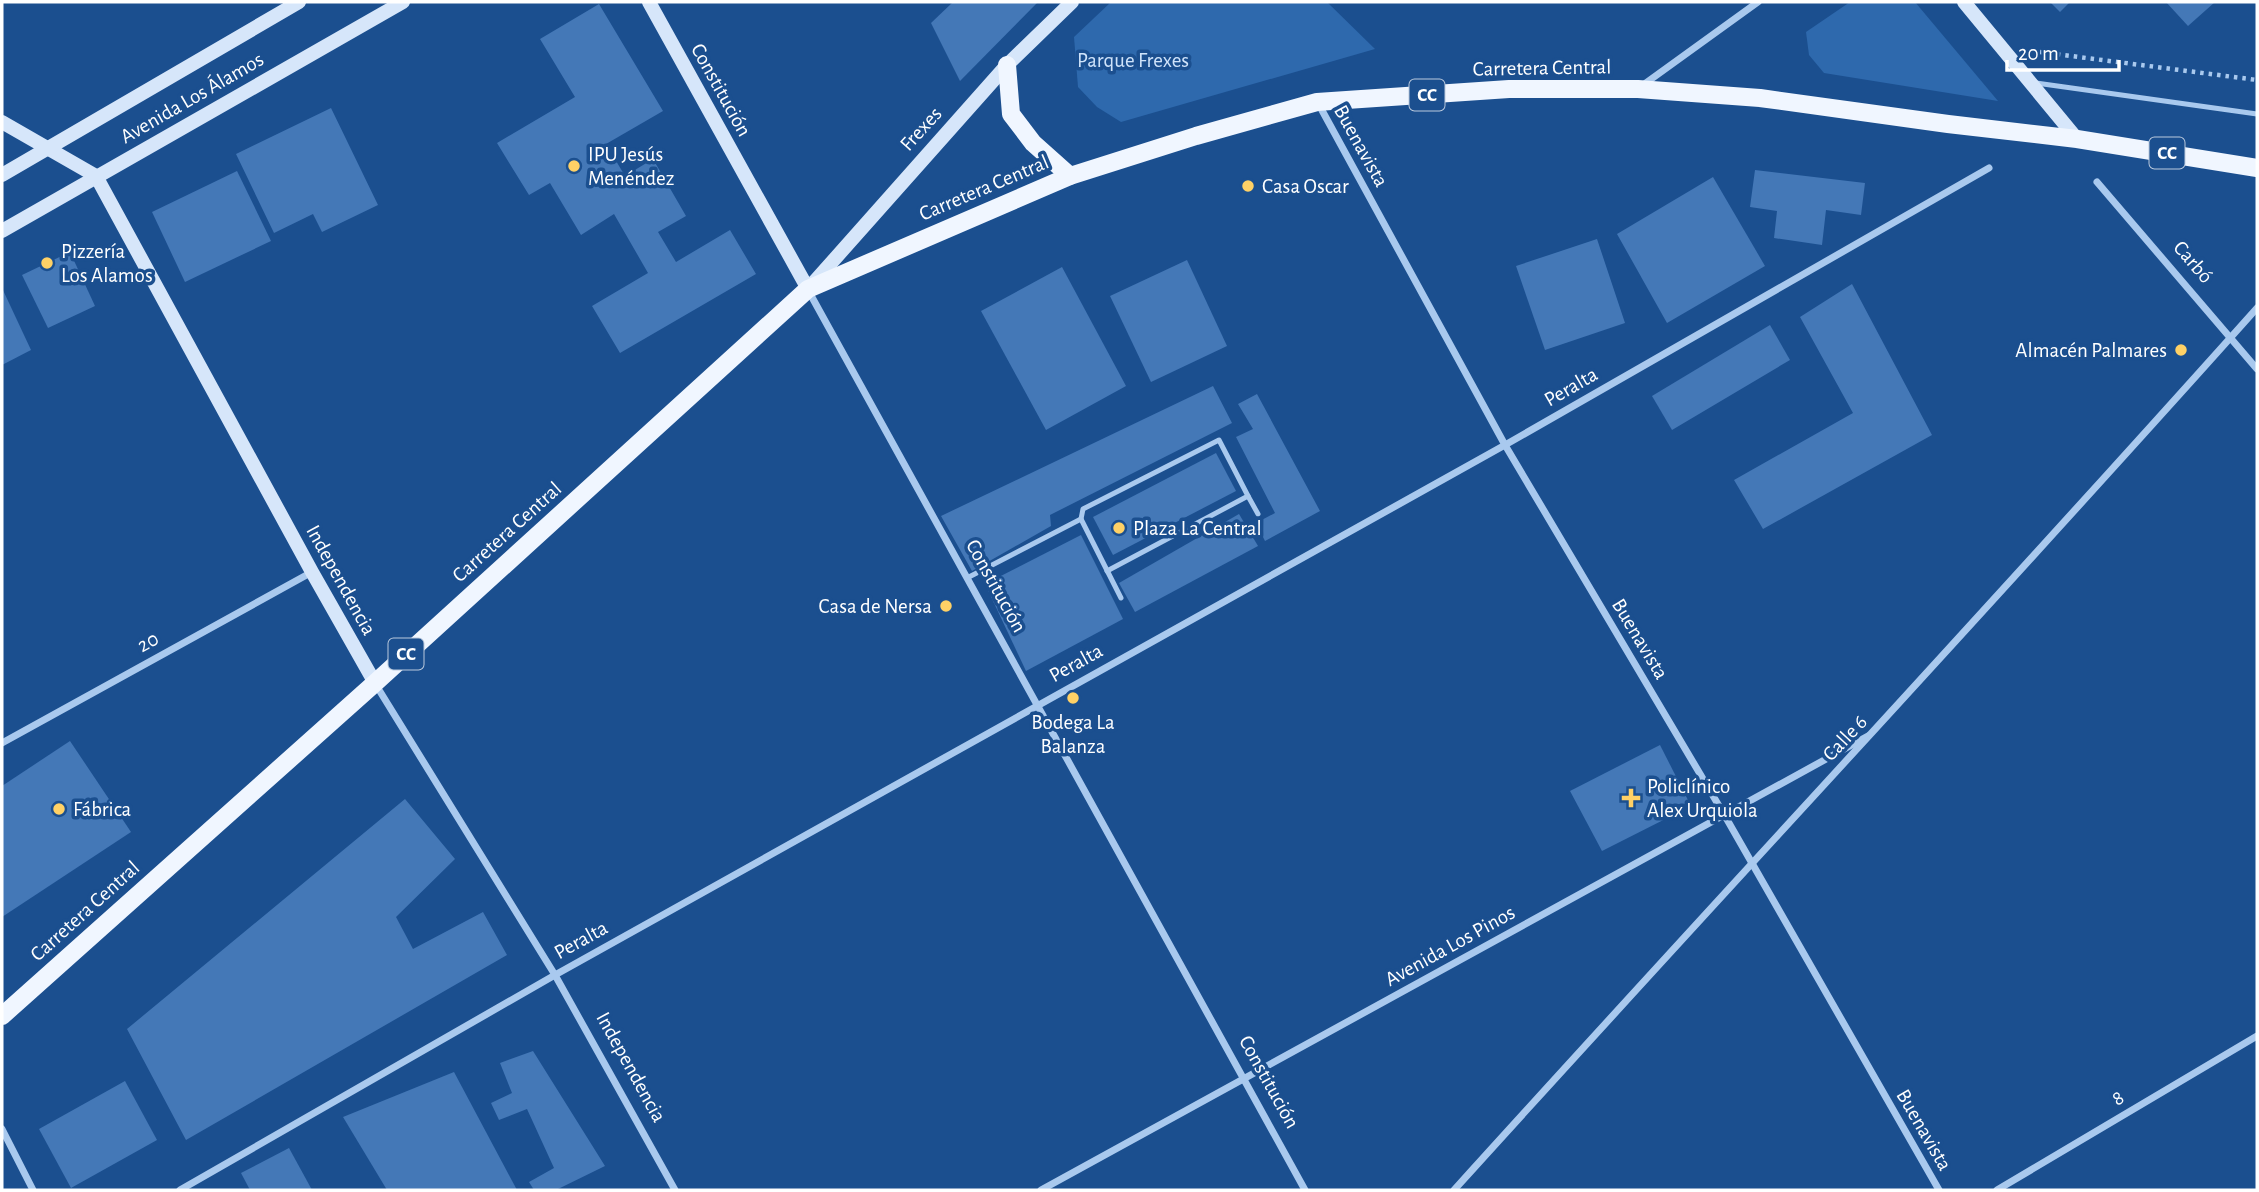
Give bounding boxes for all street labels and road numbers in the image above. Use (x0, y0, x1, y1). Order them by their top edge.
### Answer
street label: Constitución (687, 40, 755, 140)
street label: Avenida Los Álamos (116, 47, 267, 148)
street label: Carretera Central (1472, 56, 1612, 80)
road number: CC (1410, 80, 1444, 110)
street label: Buenavista (1330, 102, 1392, 191)
street label: Frexes (896, 103, 946, 155)
road number: CC (2150, 138, 2184, 168)
street label: Carretera Central (916, 151, 1052, 225)
street label: Carbó (2169, 237, 2217, 287)
street label: Peralta (1541, 363, 1601, 410)
street label: Carretera Central (448, 478, 566, 586)
street label: Independencia (302, 521, 380, 639)
street label: Constitución (962, 536, 1030, 636)
street label: Buenavista (1608, 595, 1672, 683)
street label: 20 (134, 628, 162, 656)
road number: CC (388, 638, 424, 670)
street label: Peralta (1046, 640, 1107, 686)
street label: Calle 6 (1819, 711, 1871, 765)
street label: Carretera Central (26, 857, 144, 965)
street label: Avenida Los Pinos (1382, 902, 1518, 990)
street label: Peralta (551, 917, 612, 963)
street label: Independencia (592, 1008, 670, 1126)
street label: Constitución (1235, 1032, 1303, 1132)
street label: Buenavista (1892, 1086, 1956, 1174)
street label: 8 (2108, 1086, 2128, 1110)

